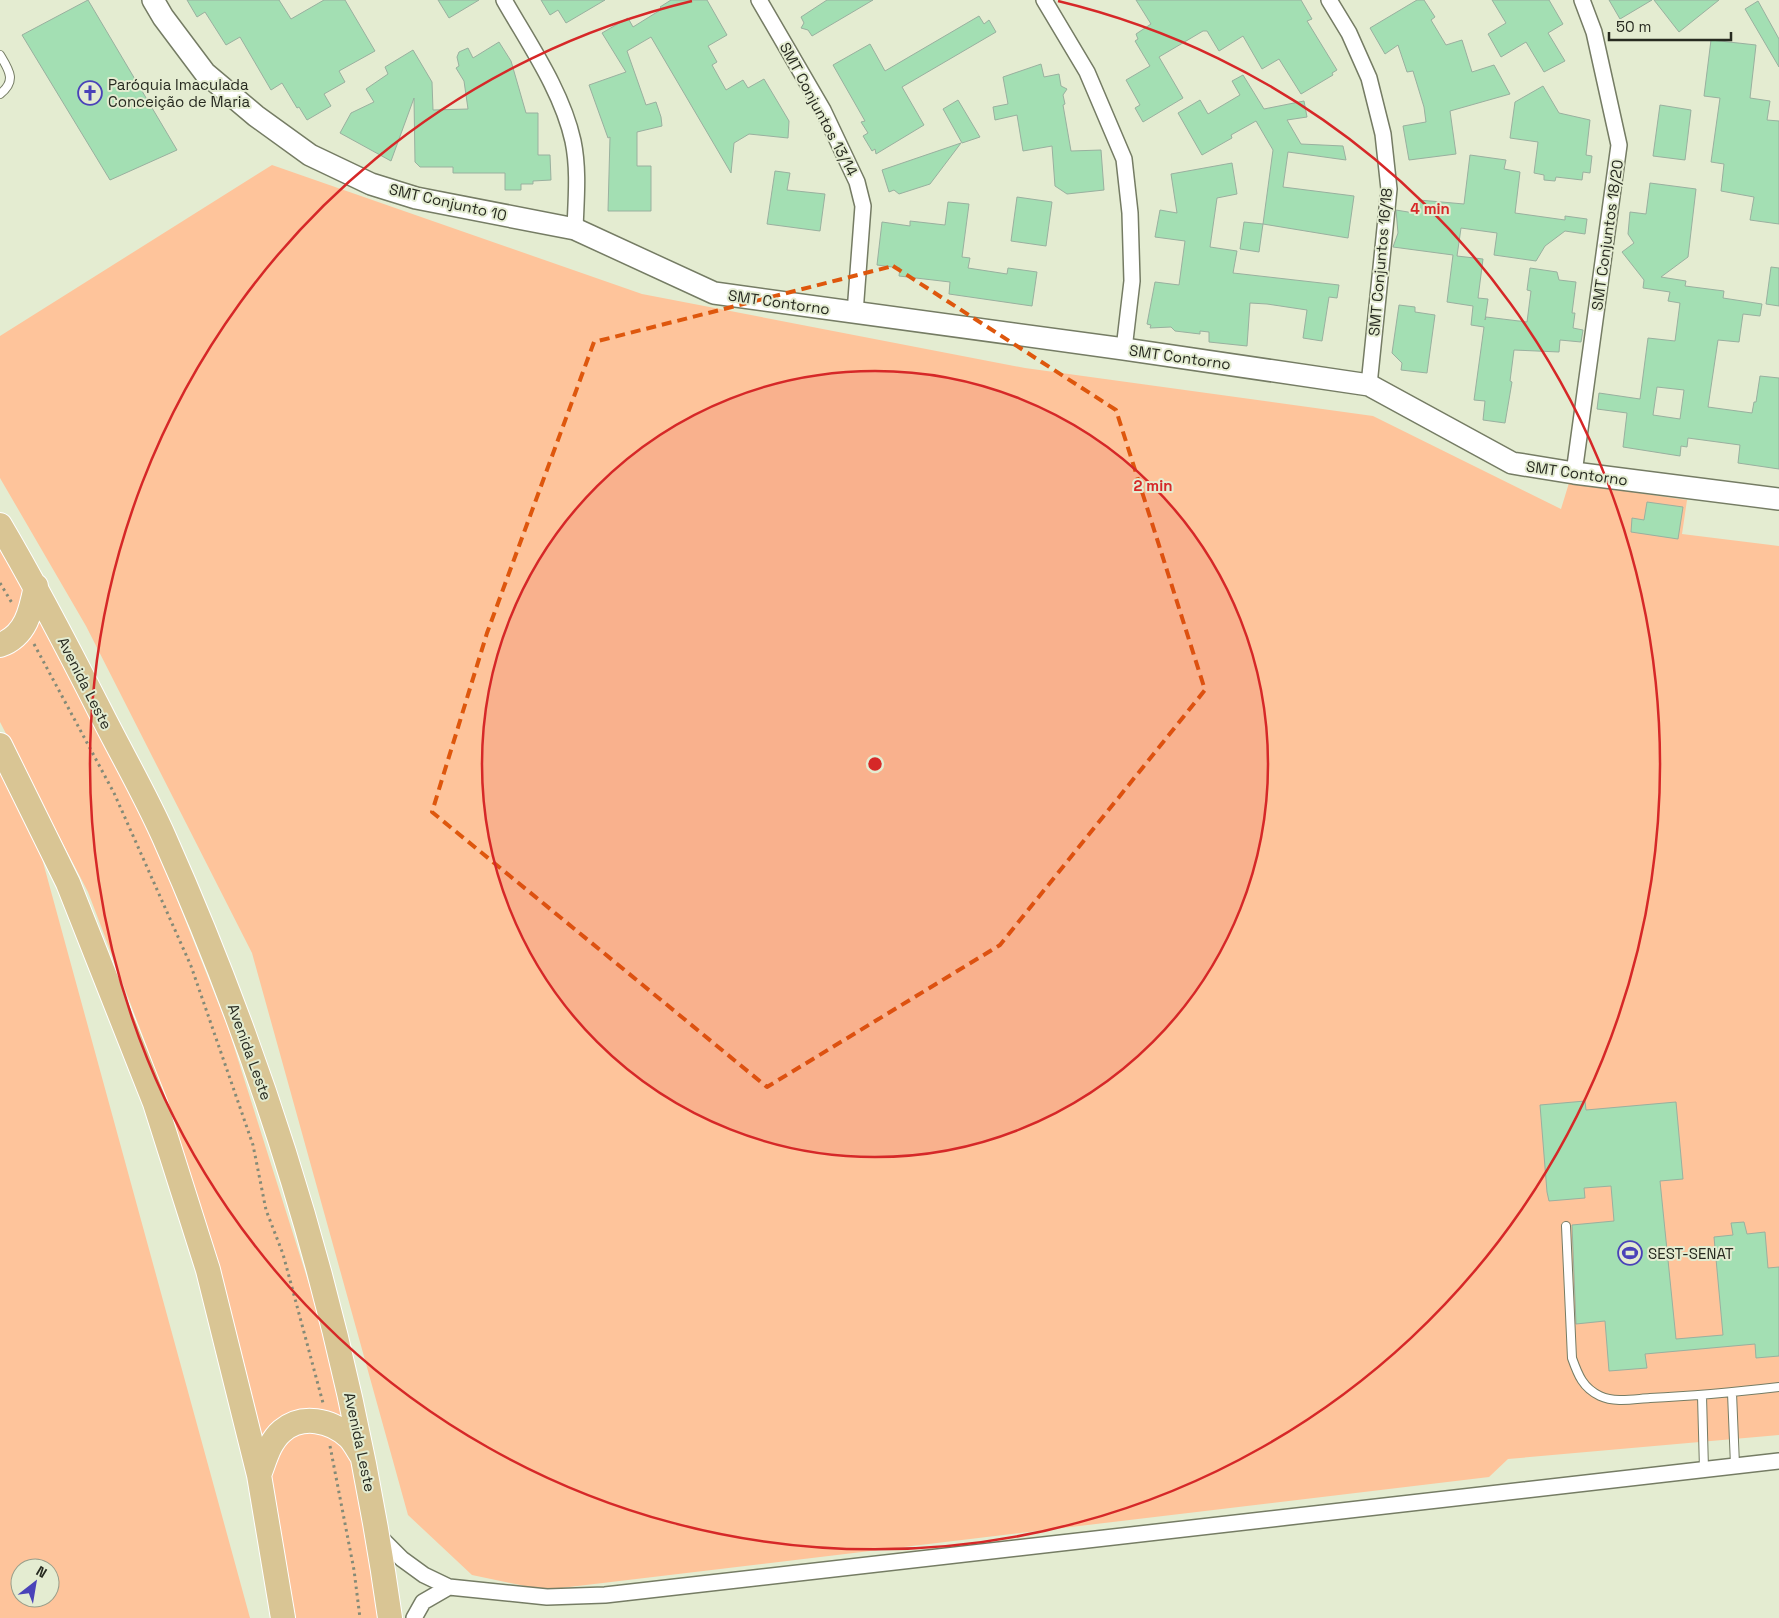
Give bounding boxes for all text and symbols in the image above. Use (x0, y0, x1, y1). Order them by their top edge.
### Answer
scale bar (1609, 10, 1732, 42)
text: 50 m (1616, 17, 1651, 36)
street label: SMT Conjuntos 13/14 (776, 39, 862, 179)
place label: Paróquia Imaculada Conceição de Maria (108, 75, 250, 111)
church icon: Paróquia Imaculada Conceição de Maria (77, 80, 103, 106)
street label: SMT Conjuntos 18/20 (1587, 158, 1627, 312)
street label: SMT Conjunto 10 (387, 179, 509, 225)
street label: SMT Conjuntos 16/18 (1364, 187, 1396, 337)
text: 4 min (1410, 199, 1450, 218)
street label: SMT Contorno (727, 285, 831, 319)
street label: SMT Contorno (1128, 340, 1232, 374)
street label: SMT Contorno (1525, 456, 1629, 490)
text: 2 min (1134, 476, 1172, 495)
street label: Avenida Leste (54, 634, 116, 732)
centre of rings (866, 755, 884, 773)
street label: Avenida Leste (224, 1001, 276, 1103)
sports icon: SEST-SENAT (1617, 1240, 1643, 1266)
place label: SEST-SENAT (1648, 1244, 1734, 1263)
street label: Avenida Leste (340, 1391, 380, 1494)
north arrow (10, 1558, 60, 1608)
text: N (33, 1562, 50, 1582)

